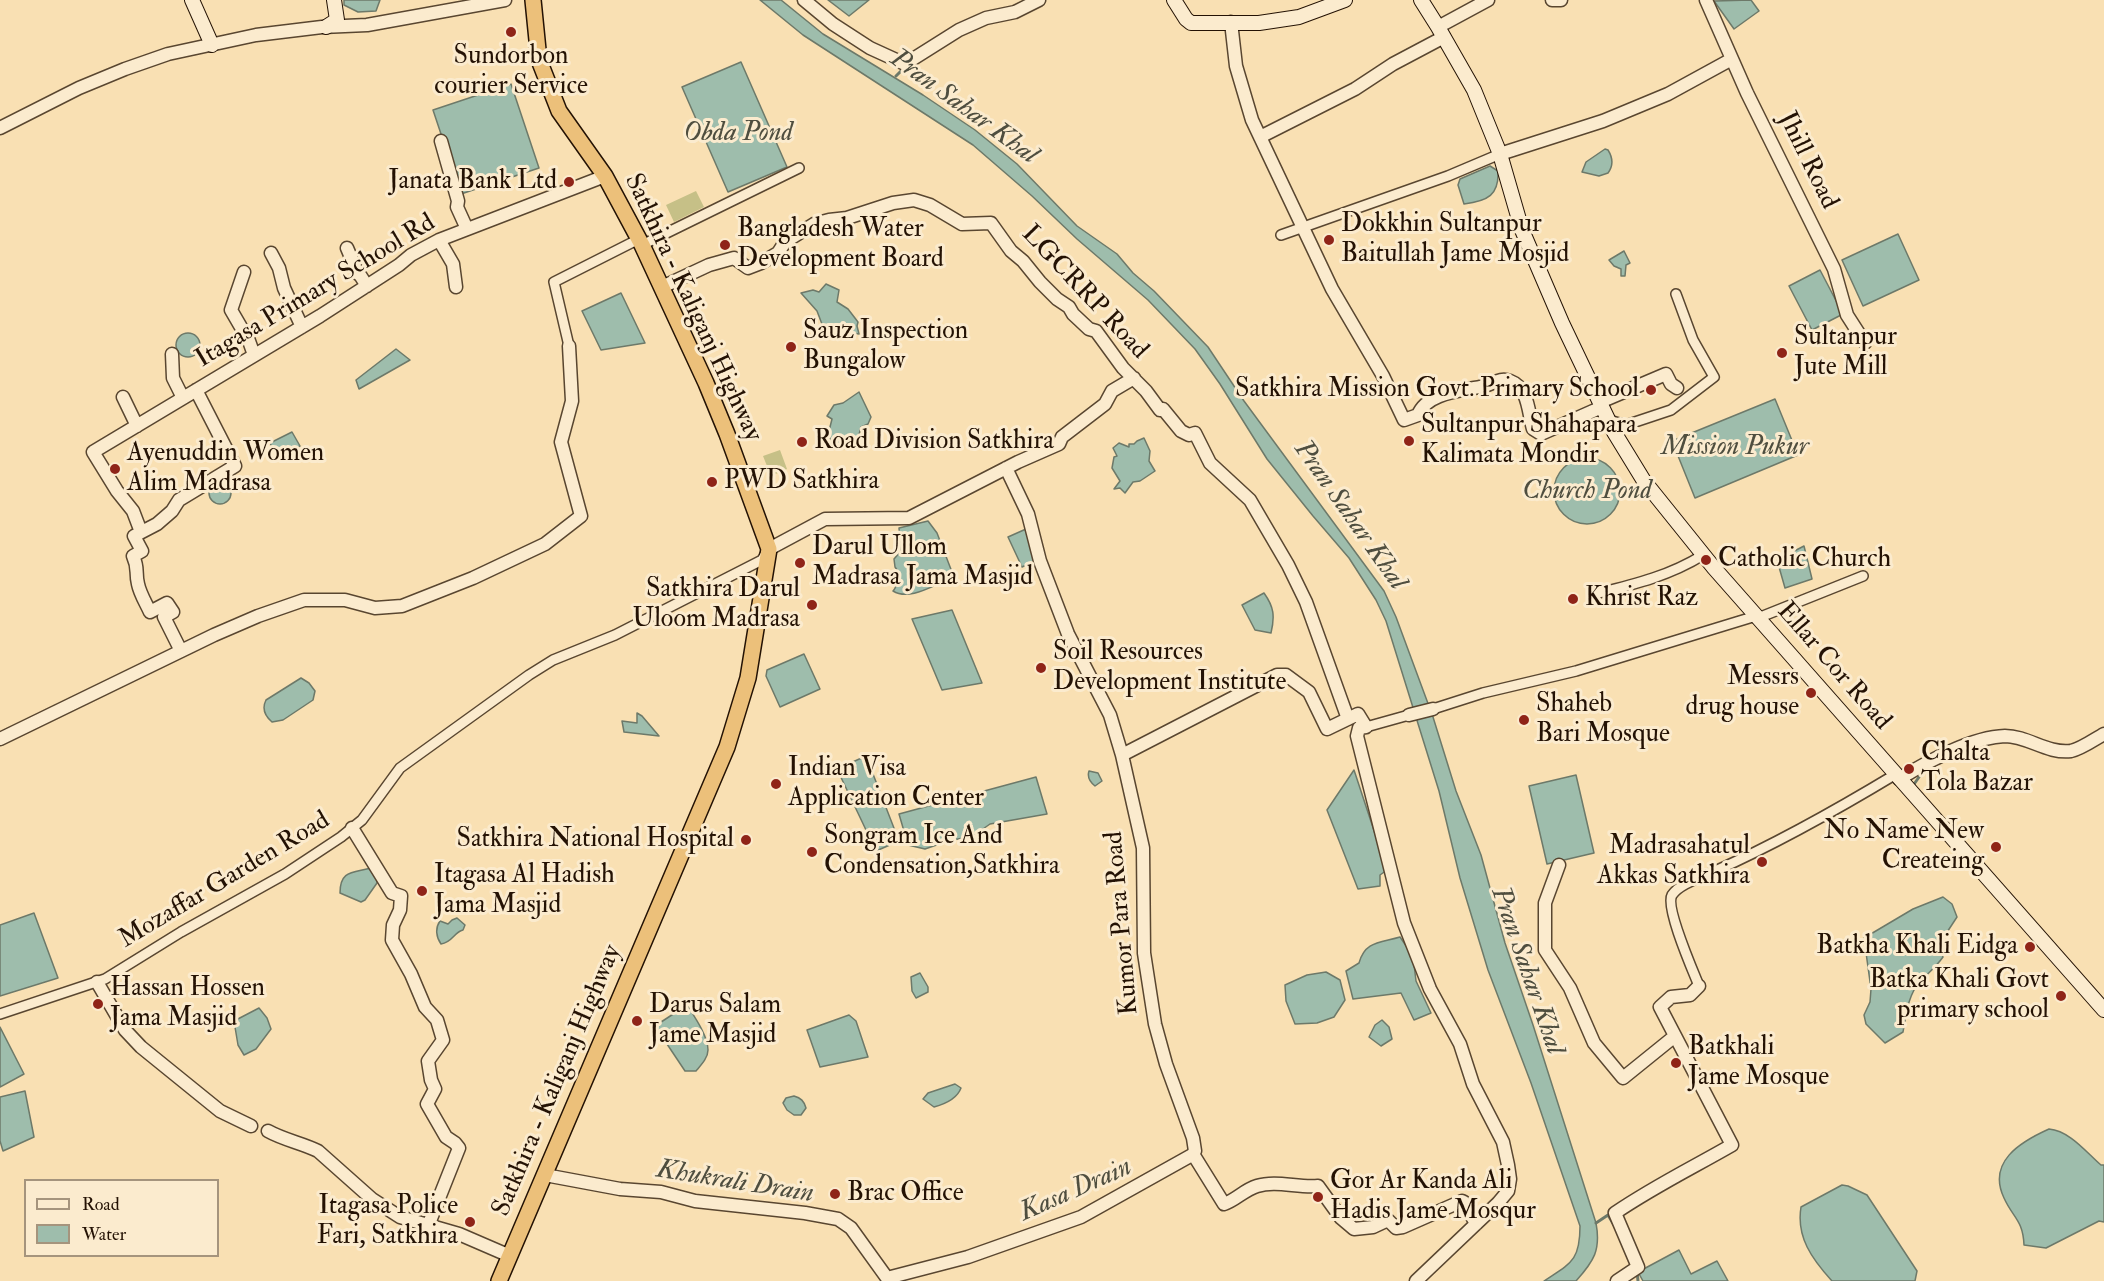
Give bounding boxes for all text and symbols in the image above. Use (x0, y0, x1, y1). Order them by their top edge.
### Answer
marker: Sundorbon courier Service (504, 25, 518, 39)
place label: Sundorbon courier Service (434, 41, 588, 102)
water label: Pran Sahar Khal (883, 43, 1043, 173)
street label: Jhill Road (1770, 107, 1844, 215)
water label: Obda Pond (683, 118, 793, 150)
place label: Janata Bank Ltd (389, 166, 557, 198)
street label: Satkhira - Kaliganj Highway (616, 169, 768, 447)
marker: Janata Bank Ltd (562, 175, 576, 189)
street label: Itagasa Primary School Rd (191, 208, 441, 376)
place label: Dokkhin Sultanpur Baitullah Jame Mosjid (1341, 209, 1569, 270)
place label: Bangladesh Water Development Board (737, 214, 944, 276)
street label: LGCRRP Road (1014, 219, 1154, 367)
marker: Dokkhin Sultanpur Baitullah Jame Mosjid (1322, 233, 1336, 247)
marker: Bangladesh Water Development Board (718, 238, 732, 252)
place label: Sauz Inspection Bungalow (803, 316, 968, 378)
place label: Sultanpur Jute Mill (1794, 322, 1897, 384)
marker: Sauz Inspection Bungalow (784, 340, 798, 354)
marker: Sultanpur Jute Mill (1775, 346, 1789, 360)
place label: Satkhira Mission Govt. Primary School (1235, 374, 1639, 406)
marker: Satkhira Mission Govt. Primary School (1644, 383, 1658, 397)
place label: Sultanpur Shahapara Kalimata Mondir (1421, 410, 1637, 472)
place label: Road Division Satkhira (814, 426, 1054, 458)
water label: Mission Pukur (1661, 432, 1809, 464)
marker: Sultanpur Shahapara Kalimata Mondir (1402, 434, 1416, 448)
marker: Road Division Satkhira (795, 435, 809, 449)
water label: Pran Sahar Khal (1286, 435, 1412, 597)
place label: Ayenuddin Women Alim Madrasa (127, 438, 324, 500)
marker: Ayenuddin Women Alim Madrasa (108, 462, 122, 476)
place label: PWD Satkhira (724, 466, 879, 498)
marker: PWD Satkhira (705, 475, 719, 489)
water label: Church Pond (1522, 476, 1652, 508)
place label: Darul Ullom Madrasa Jama Masjid (812, 532, 1033, 594)
place label: Catholic Church (1718, 544, 1891, 576)
marker: Catholic Church (1699, 553, 1713, 567)
marker: Darul Ullom Madrasa Jama Masjid (793, 556, 807, 570)
place label: Satkhira Darul Uloom Madrasa (633, 574, 800, 636)
place label: Khrist Raz (1585, 583, 1698, 615)
marker: Khrist Raz (1566, 592, 1580, 606)
street label: Ellar Cor Road (1769, 597, 1897, 737)
marker: Satkhira Darul Uloom Madrasa (805, 598, 819, 612)
place label: Soil Resources Development Institute (1053, 637, 1286, 698)
marker: Soil Resources Development Institute (1034, 661, 1048, 675)
place label: Messrs drug house (1685, 662, 1799, 724)
marker: Messrs drug house (1804, 686, 1818, 700)
place label: Shaheb Bari Mosque (1536, 689, 1670, 750)
marker: Shaheb Bari Mosque (1517, 713, 1531, 727)
place label: Chalta Tola Bazar (1921, 738, 2033, 800)
place label: Indian Visa Application Center (788, 753, 984, 814)
marker: Chalta Tola Bazar (1902, 762, 1916, 776)
marker: Indian Visa Application Center (769, 777, 783, 791)
street label: Mozaffar Garden Road (114, 806, 336, 956)
place label: No Name New Createing (1824, 816, 1984, 878)
place label: Songram Ice And Condensation,Satkhira (824, 821, 1060, 882)
place label: Satkhira National Hospital (456, 824, 734, 856)
street label: Kumor Para Road (1099, 830, 1147, 1016)
place label: Madrasahatul Akkas Satkhira (1597, 831, 1750, 892)
marker: Satkhira National Hospital (739, 833, 753, 847)
marker: No Name New Createing (1989, 840, 2003, 854)
marker: Songram Ice And Condensation,Satkhira (805, 845, 819, 859)
marker: Madrasahatul Akkas Satkhira (1755, 855, 1769, 869)
place label: Itagasa Al Hadish Jama Masjid (434, 860, 615, 922)
water label: Pran Sahar Khal (1482, 883, 1570, 1059)
marker: Itagasa Al Hadish Jama Masjid (415, 884, 429, 898)
place label: Batkha Khali Eidga (1816, 931, 2018, 963)
marker: Batkha Khali Eidga (2023, 940, 2037, 954)
street label: Satkhira - Kaliganj Highway (487, 941, 629, 1221)
place label: Batka Khali Govt primary school (1869, 965, 2049, 1026)
place label: Hassan Hossen Jama Masjid (110, 973, 265, 1034)
marker: Batka Khali Govt primary school (2054, 989, 2068, 1003)
place label: Darus Salam Jame Masjid (649, 990, 781, 1052)
marker: Hassan Hossen Jama Masjid (91, 997, 105, 1011)
marker: Darus Salam Jame Masjid (630, 1014, 644, 1028)
place label: Batkhali Jame Mosque (1688, 1032, 1829, 1094)
marker: Batkhali Jame Mosque (1669, 1056, 1683, 1070)
water label: Kasa Drain (1015, 1152, 1137, 1230)
water label: Khukrali Drain (654, 1155, 816, 1211)
place label: Gor Ar Kanda Ali Hadis Jame Mosqur (1330, 1166, 1536, 1228)
place label: Brac Office (847, 1178, 964, 1210)
legend (24, 1179, 219, 1257)
marker: Brac Office (828, 1187, 842, 1201)
marker: Gor Ar Kanda Ali Hadis Jame Mosqur (1311, 1190, 1325, 1204)
place label: Itagasa Police Fari, Satkhira (317, 1191, 458, 1252)
text: Road (82, 1193, 120, 1216)
marker: Itagasa Police Fari, Satkhira (463, 1215, 477, 1229)
text: Water (82, 1223, 126, 1246)

